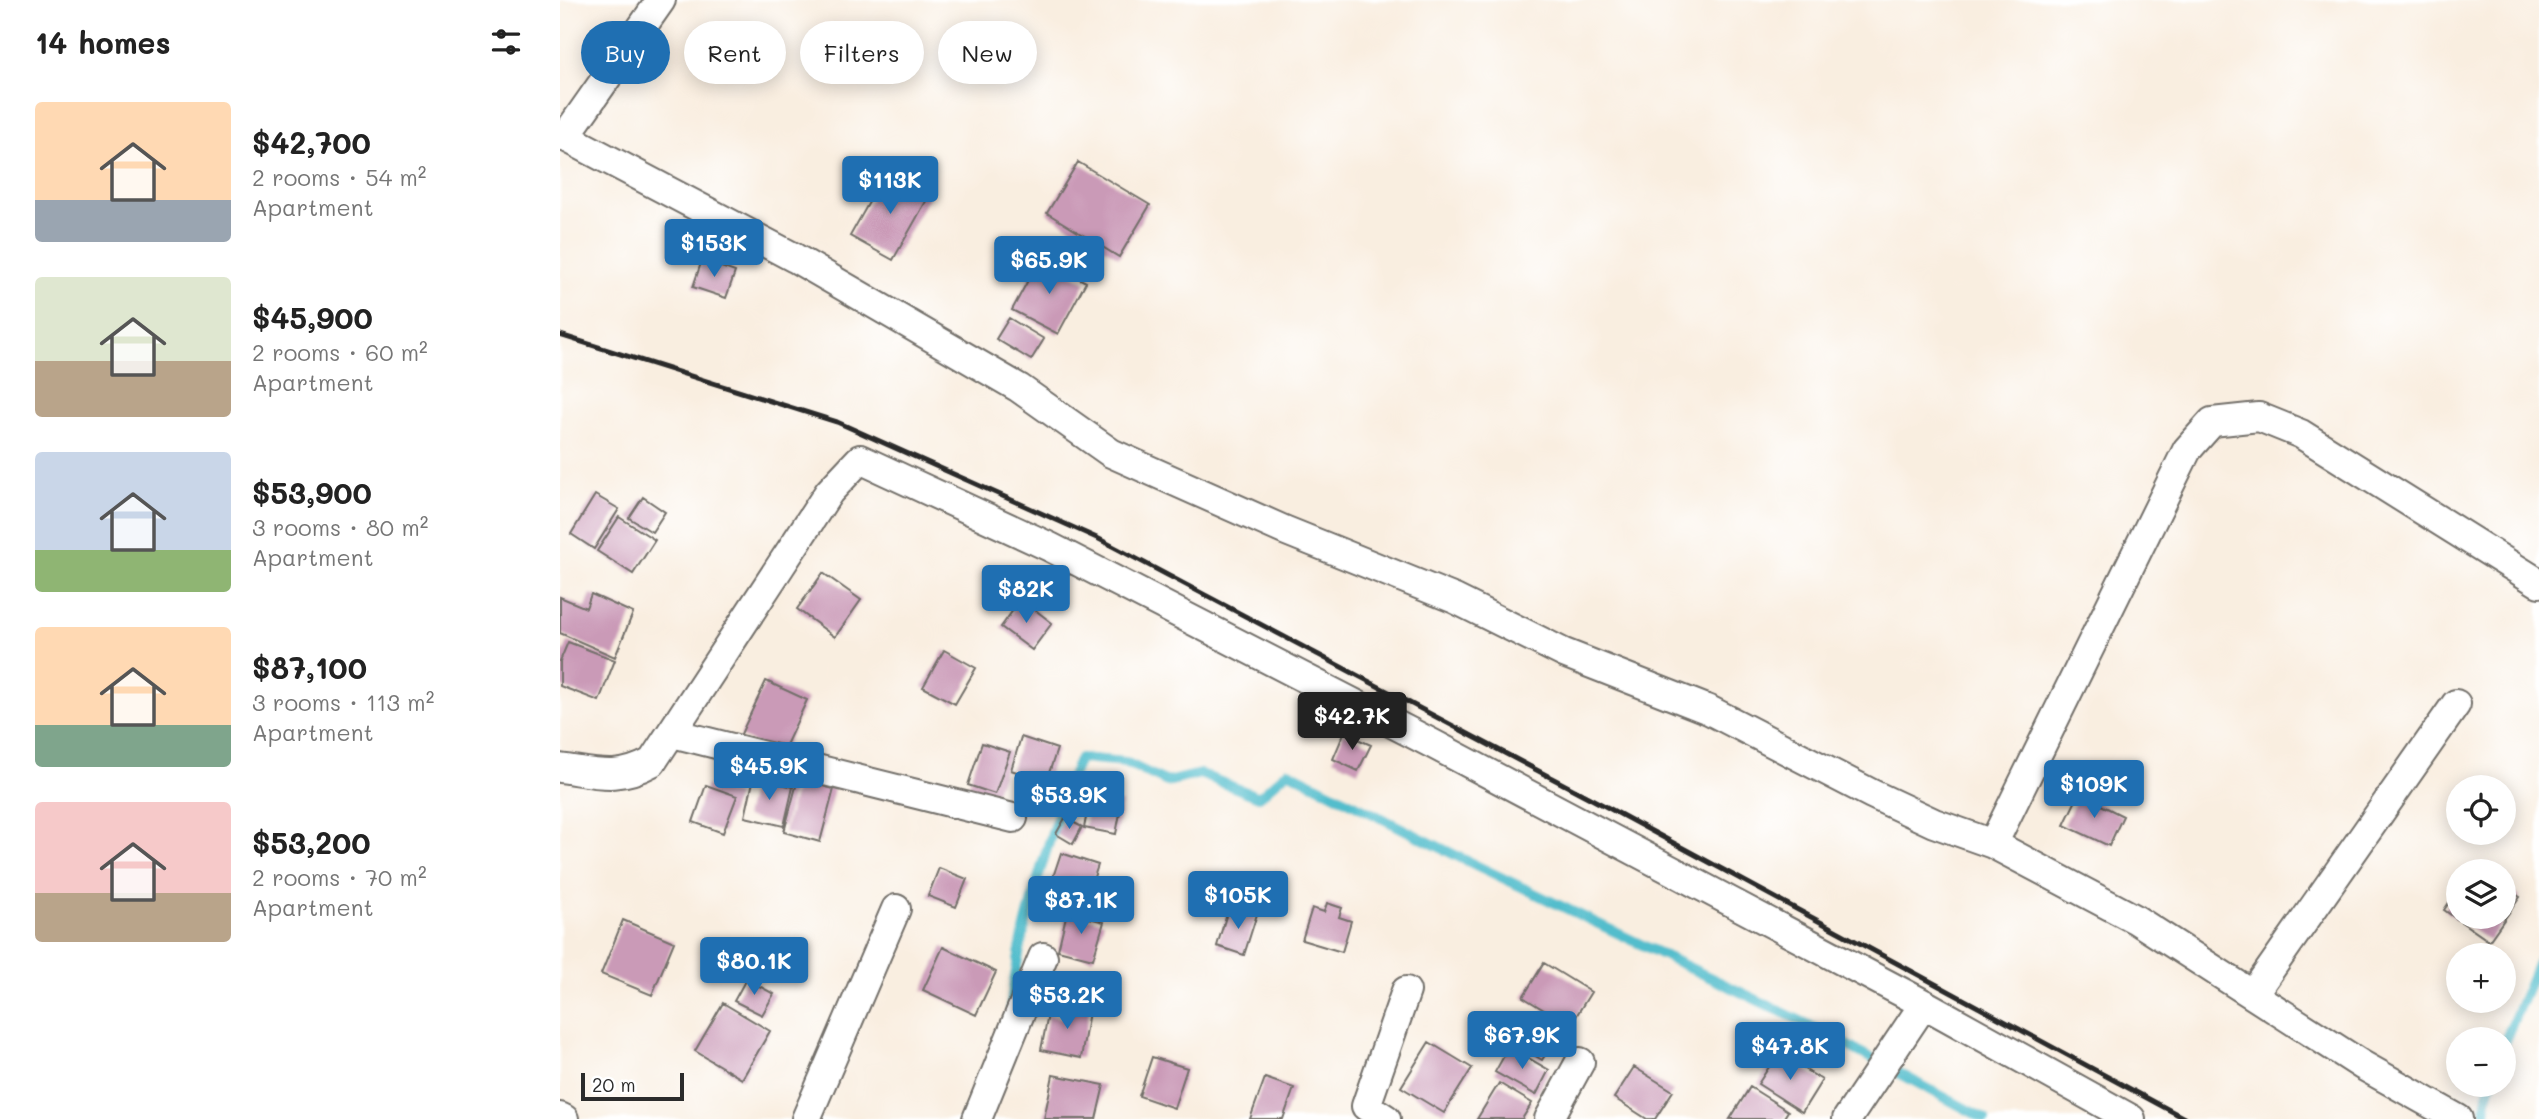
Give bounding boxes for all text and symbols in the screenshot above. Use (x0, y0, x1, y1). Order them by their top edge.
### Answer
chip: Buy (581, 21, 670, 84)
chip: Rent (684, 21, 786, 84)
chip: Filters (800, 21, 924, 84)
chip: New (938, 21, 1037, 84)
text: 14 homes (35, 22, 171, 62)
icon: filters (487, 23, 525, 61)
text: $42,700 (252, 122, 371, 162)
icon: home (91, 130, 175, 214)
pin: $113K (841, 156, 939, 216)
text: 2 rooms · 54 m² (252, 162, 427, 192)
text: $113K (858, 164, 922, 194)
text: Apartment (252, 192, 374, 222)
pin: $153K (665, 219, 763, 279)
text: $153K (681, 227, 747, 257)
pin: $65.9K (992, 236, 1106, 296)
text: $65.9K (1010, 244, 1088, 274)
text: $45,900 (252, 297, 373, 337)
icon: home (91, 305, 175, 389)
text: 2 rooms · 60 m² (252, 337, 428, 367)
text: Apartment (252, 367, 374, 397)
text: $53,900 (252, 472, 372, 512)
icon: home (91, 480, 175, 564)
text: 3 rooms · 80 m² (252, 512, 428, 542)
text: Apartment (252, 542, 374, 572)
pin: $82K (985, 566, 1067, 625)
text: $82K (998, 573, 1054, 603)
text: $87,100 (252, 647, 367, 687)
icon: home (91, 655, 175, 739)
text: 3 rooms · 113 m² (252, 687, 434, 717)
pin: $42.7K (1295, 692, 1409, 752)
text: $42.7K (1314, 700, 1390, 730)
text: Apartment (252, 717, 374, 747)
pin: $45.9K (712, 742, 826, 802)
text: $45.9K (730, 750, 808, 780)
pin: $109K (2045, 760, 2143, 820)
text: $109K (2060, 768, 2128, 798)
pin: $53.9K (1012, 772, 1126, 831)
map controls (2446, 775, 2516, 1097)
button: locate (2446, 775, 2516, 845)
text: $53.9K (1030, 779, 1108, 809)
text: $53,200 (252, 822, 371, 862)
icon: home (91, 830, 175, 914)
button: layers (2446, 859, 2516, 929)
text: 2 rooms · 70 m² (252, 862, 427, 892)
pin: $105K (1189, 872, 1287, 931)
pin: $87.1K (1024, 876, 1138, 936)
text: $105K (1204, 879, 1272, 909)
text: $87.1K (1044, 884, 1118, 914)
text: Apartment (252, 892, 374, 922)
pin: $80.1K (697, 937, 811, 997)
button: + (2446, 943, 2516, 1013)
text: $80.1K (716, 945, 792, 975)
pin: $53.2K (1010, 972, 1124, 1031)
text: $53.2K (1029, 979, 1105, 1009)
pin: $67.9K (1465, 1012, 1579, 1071)
text: $67.9K (1484, 1019, 1560, 1049)
pin: $47.8K (1733, 1023, 1847, 1082)
button: − (2446, 1027, 2516, 1097)
text: $47.8K (1751, 1030, 1829, 1060)
scale bar (581, 1070, 684, 1102)
text: 20 m (592, 1072, 636, 1097)

